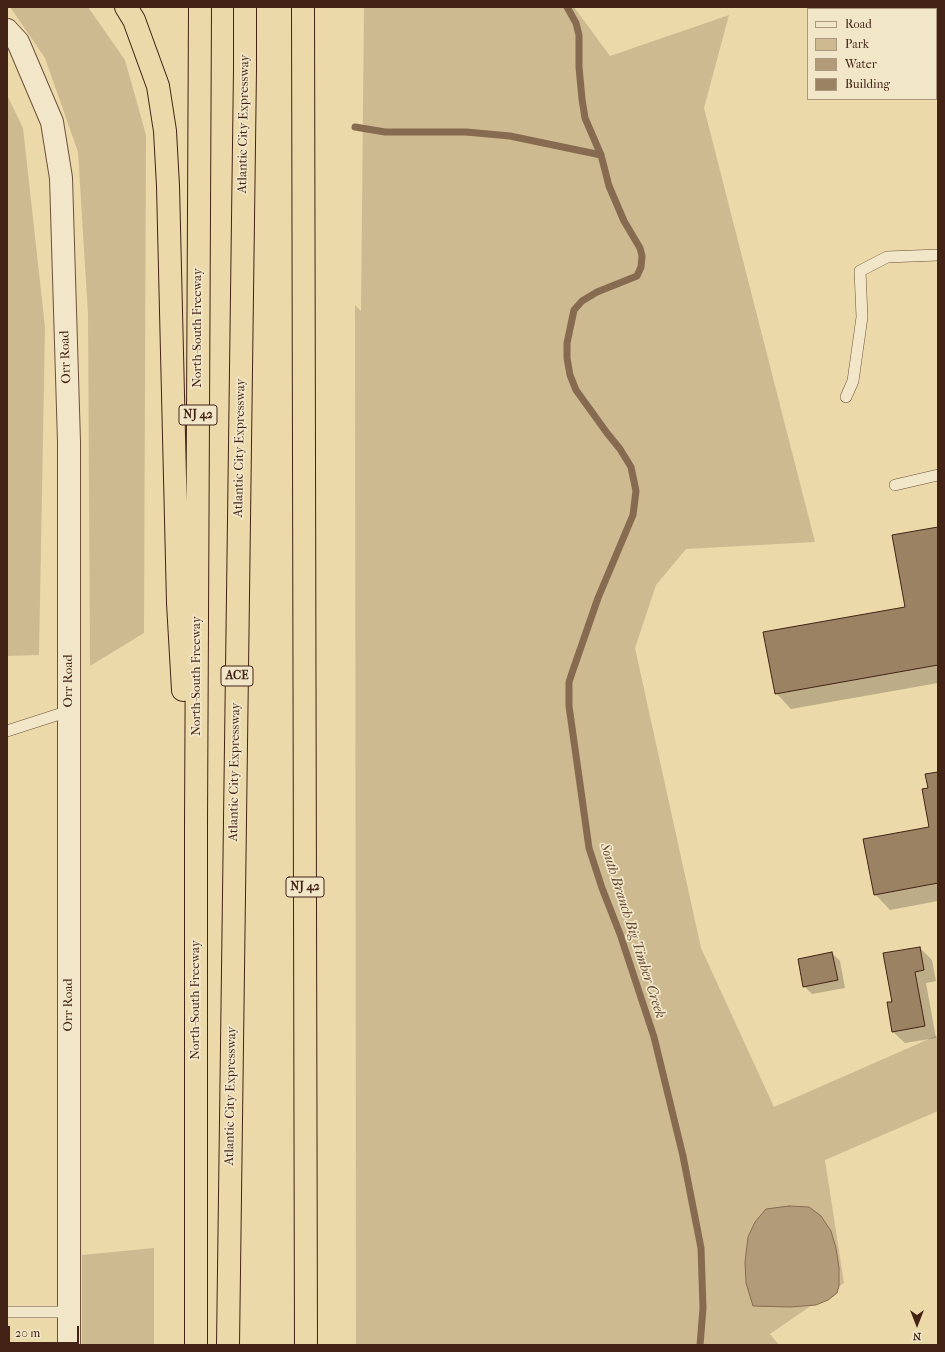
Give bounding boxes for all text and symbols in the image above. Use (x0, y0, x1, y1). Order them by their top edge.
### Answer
legend (807, 8, 937, 100)
text: Road (845, 17, 872, 31)
text: Park (845, 37, 869, 51)
street label: Atlantic City Expressway (235, 54, 253, 194)
text: Water (845, 57, 877, 71)
text: Building (845, 77, 890, 91)
street label: North-South Freeway (190, 268, 206, 388)
street label: Orr Road (57, 330, 75, 384)
street label: Atlantic City Expressway (231, 378, 249, 518)
road number: NJ 42 (179, 405, 217, 425)
street label: North-South Freeway (189, 616, 205, 736)
street label: Orr Road (61, 654, 77, 708)
road number: ACE (221, 666, 253, 686)
street label: Atlantic City Expressway (226, 702, 244, 842)
water label: South Branch Big Timber Creek (596, 841, 668, 1021)
road number: NJ 42 (286, 877, 324, 897)
street label: North-South Freeway (188, 940, 204, 1060)
street label: Orr Road (61, 978, 77, 1032)
street label: Atlantic City Expressway (222, 1026, 240, 1166)
north arrow (897, 1304, 937, 1344)
scale bar (10, 1318, 81, 1344)
text: 20 m (15, 1326, 40, 1340)
text: N (913, 1330, 921, 1343)

